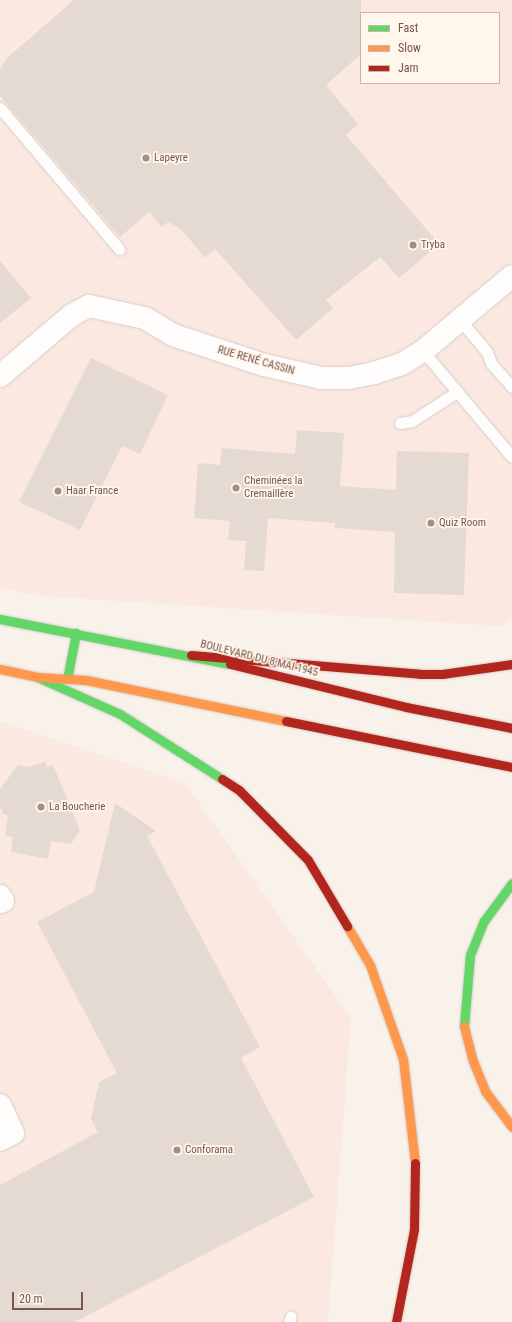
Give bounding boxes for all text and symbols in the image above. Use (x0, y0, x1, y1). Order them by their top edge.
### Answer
legend (360, 12, 500, 84)
text: Fast (398, 21, 418, 35)
text: Slow (398, 41, 421, 55)
text: Jam (398, 61, 419, 75)
place label: Lapeyre (154, 151, 188, 165)
marker: Lapeyre (141, 153, 151, 163)
place label: Tryba (421, 238, 445, 252)
marker: Tryba (408, 240, 418, 250)
street label: RUE RENÉ CASSIN (216, 344, 296, 378)
place label: Cheminées la Cremaillère (244, 475, 302, 501)
marker: Cheminées la Cremaillère (231, 483, 241, 493)
place label: Haar France (66, 484, 118, 498)
marker: Haar France (53, 486, 63, 496)
place label: Quiz Room (439, 516, 486, 530)
marker: Quiz Room (426, 518, 436, 528)
street label: BOULEVARD DU 8 MAI 1945 (199, 638, 319, 680)
place label: La Boucherie (49, 800, 105, 814)
marker: La Boucherie (36, 802, 46, 812)
place label: Conforama (185, 1143, 233, 1157)
marker: Conforama (172, 1145, 182, 1155)
scale bar (14, 1284, 85, 1310)
text: 20 m (19, 1292, 43, 1306)

